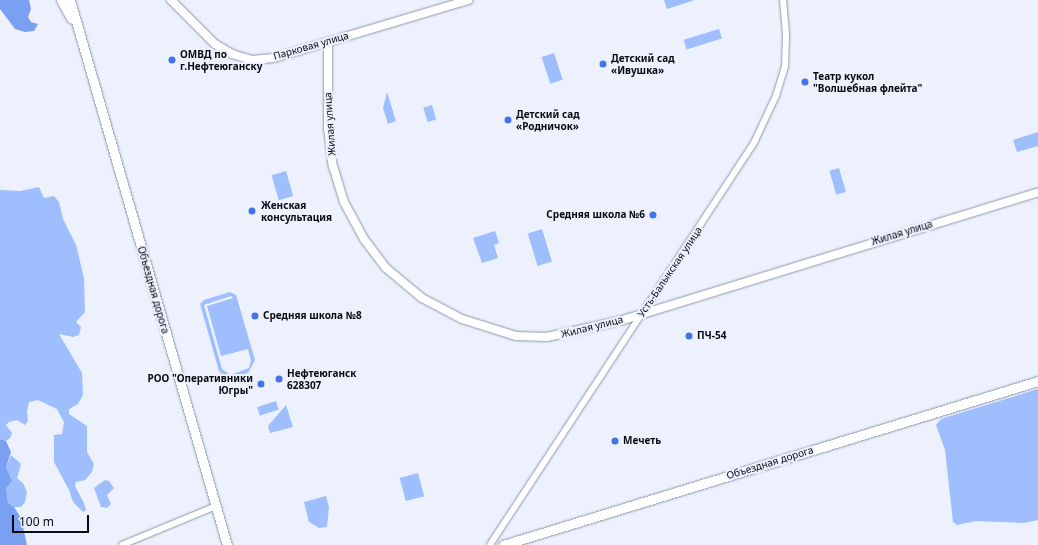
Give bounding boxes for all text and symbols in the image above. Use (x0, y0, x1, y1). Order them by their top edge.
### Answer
street label: Парковая улица (272, 29, 350, 63)
place label: ОМВД по г.Нефтеюганску (180, 48, 262, 72)
place label: Детский сад «Ивушка» (611, 52, 674, 76)
marker: ОМВД по г.Нефтеюганску (167, 55, 177, 65)
marker: Детский сад «Ивушка» (598, 59, 608, 69)
place label: Театр кукол "Волшебная флейта" (813, 70, 922, 94)
marker: Театр кукол "Волшебная флейта" (800, 77, 810, 87)
street label: Жилая улица (322, 92, 338, 156)
place label: Детский сад «Родничок» (516, 108, 579, 132)
marker: Детский сад «Родничок» (503, 115, 513, 125)
place label: Женская консультация (261, 199, 332, 222)
marker: Женская консультация (246, 205, 258, 217)
place label: Средняя школа №6 (546, 209, 645, 221)
marker: Средняя школа №6 (648, 210, 658, 220)
street label: Жилая улица (870, 218, 934, 248)
street label: Усть-Балыкская улица (635, 225, 705, 319)
street label: Объездная дорога (135, 245, 171, 335)
place label: Средняя школа №8 (263, 310, 362, 322)
marker: Средняя школа №8 (250, 311, 260, 321)
street label: Жилая улица (560, 314, 624, 340)
place label: ПЧ-54 (697, 330, 726, 342)
marker: ПЧ-54 (684, 331, 694, 341)
place label: Нефтеюганск 628307 (287, 367, 357, 390)
place label: РОО "Оперативники Югры" (148, 372, 253, 396)
marker: Нефтеюганск 628307 (274, 374, 284, 384)
marker: РОО "Оперативники Югры" (256, 379, 266, 389)
place label: Мечеть (623, 435, 661, 447)
marker: Мечеть (610, 436, 620, 446)
street label: Объездная дорога (725, 444, 815, 482)
scale bar (14, 507, 91, 533)
text: 100 m (19, 513, 54, 530)

